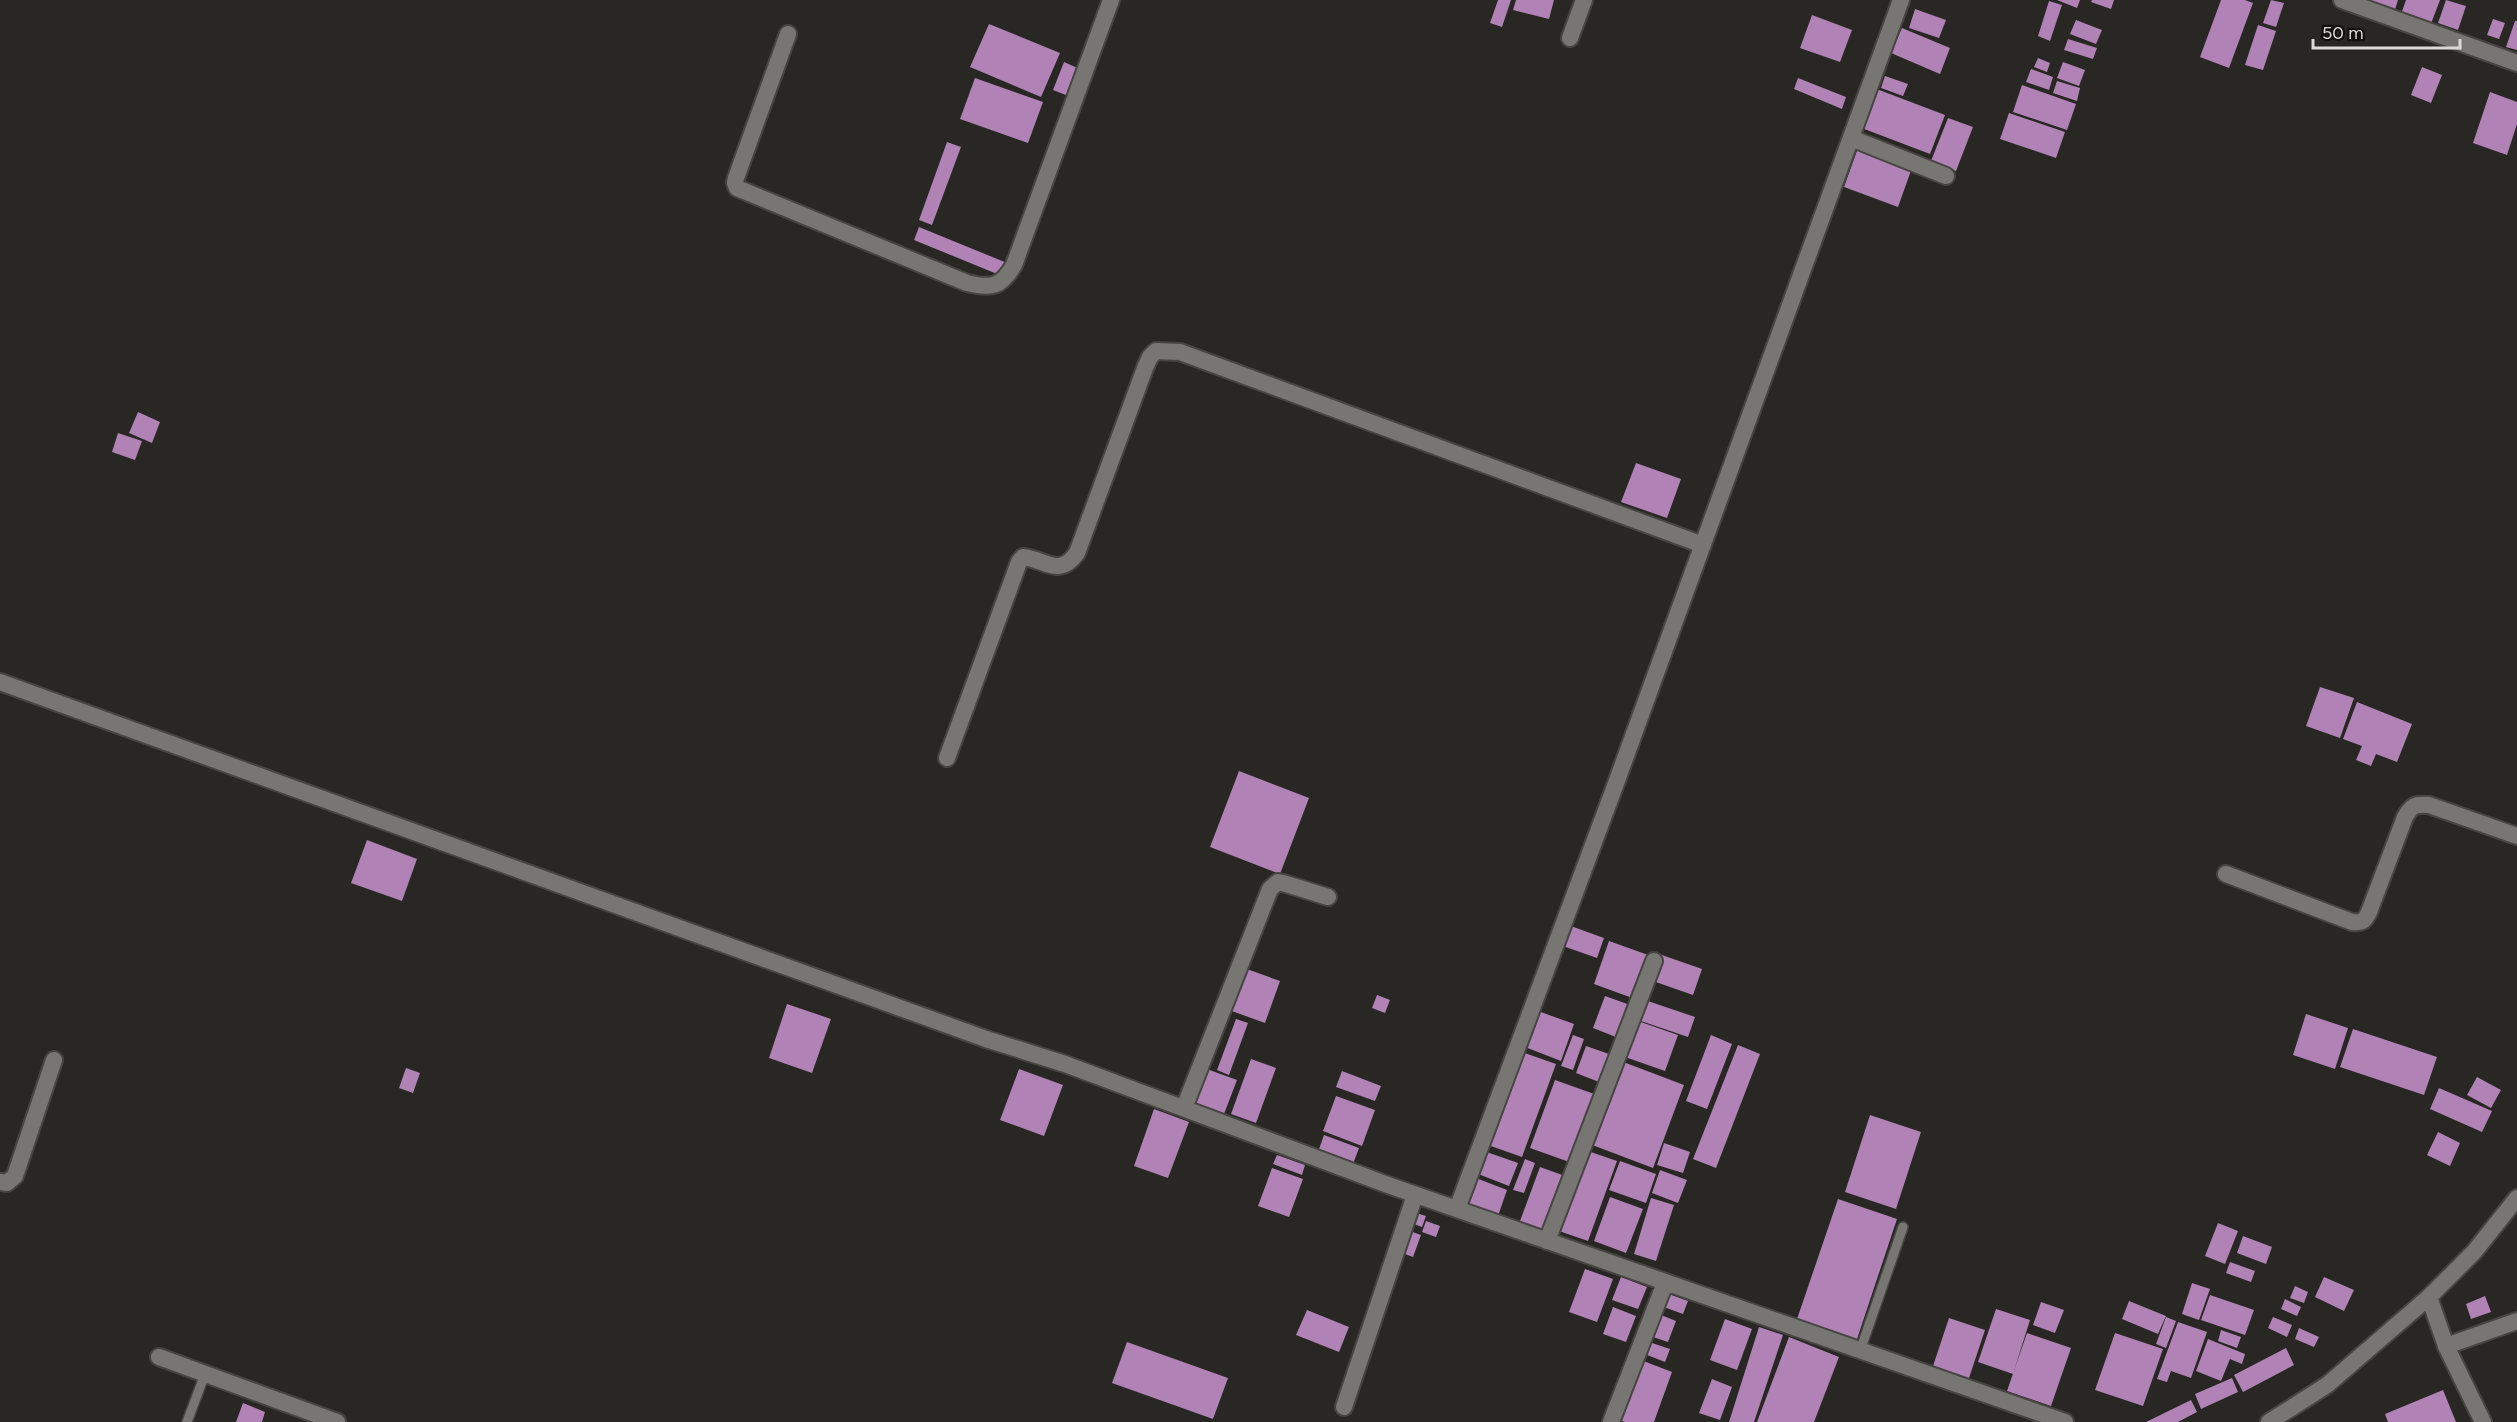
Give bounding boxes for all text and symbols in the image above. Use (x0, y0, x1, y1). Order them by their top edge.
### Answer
scale bar (2313, 12, 2460, 50)
text: 50 m (2322, 22, 2364, 44)

